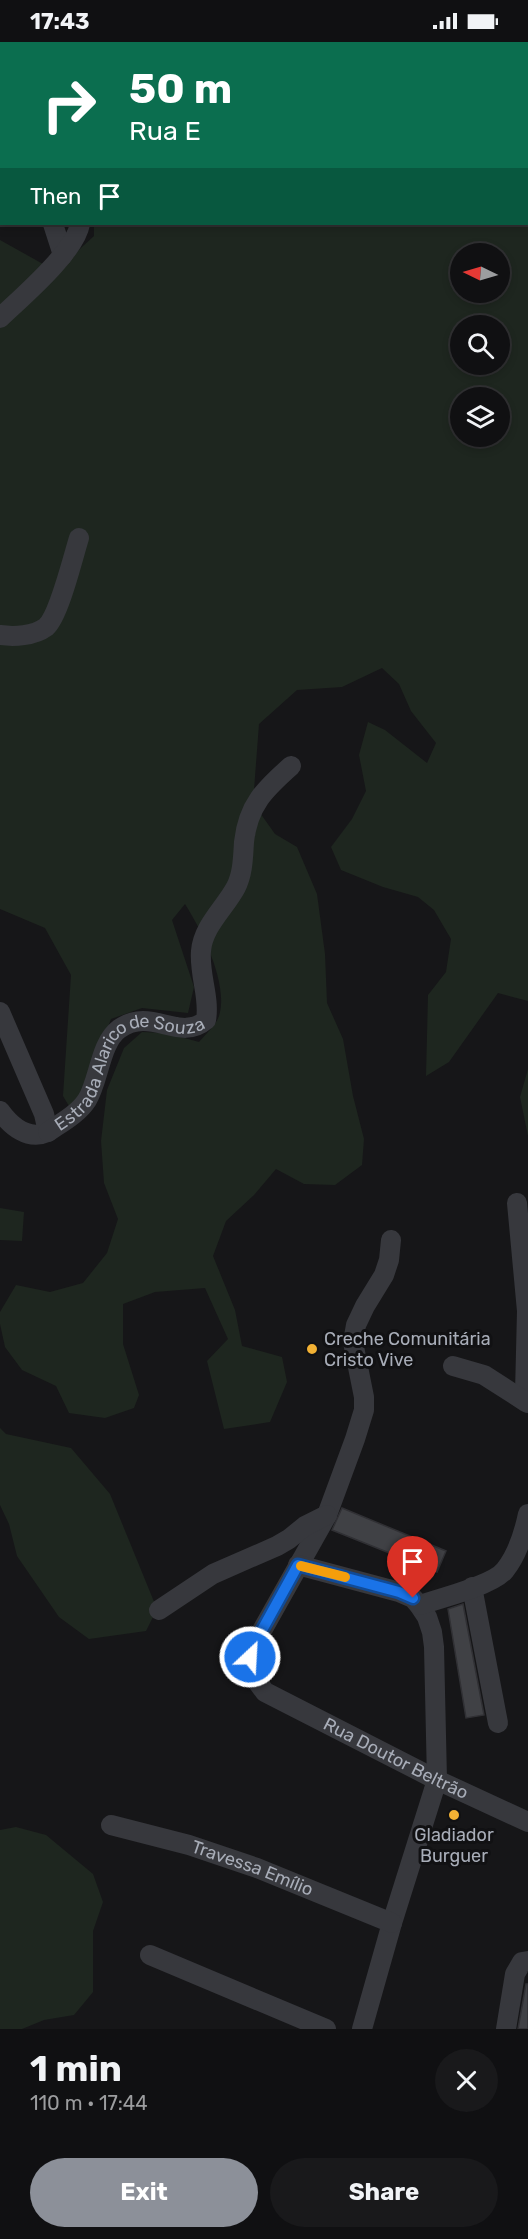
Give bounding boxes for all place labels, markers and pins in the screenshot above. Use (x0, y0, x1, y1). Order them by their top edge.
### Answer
place label: Creche Comunitária Cristo Vive (324, 1328, 491, 1371)
marker: Creche Comunitária Cristo Vive (305, 1342, 319, 1356)
pin (387, 1536, 438, 1598)
marker: Gladiador Burguer (447, 1808, 461, 1822)
place label: Gladiador Burguer (414, 1824, 494, 1867)

